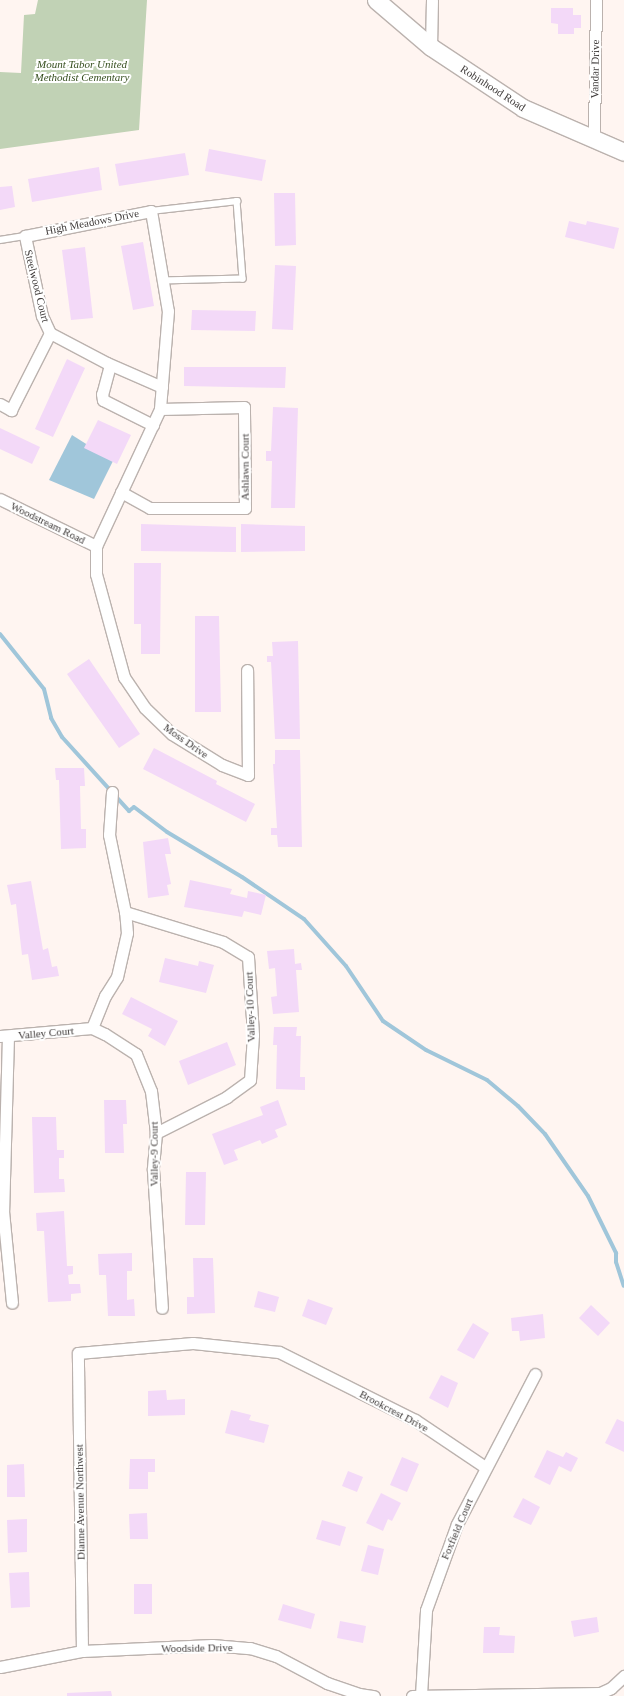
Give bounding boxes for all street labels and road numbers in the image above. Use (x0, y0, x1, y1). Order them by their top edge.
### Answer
street label: Vandar Drive (588, 39, 602, 99)
street label: Robinhood Road (458, 62, 528, 114)
street label: High Meadows Drive (44, 206, 140, 238)
street label: Steelwood Court (22, 248, 52, 324)
street label: Ashlawn Court (238, 434, 252, 500)
street label: Woodstream Road (9, 499, 87, 547)
street label: Moss Drive (161, 721, 211, 761)
street label: Valley-10 Court (242, 972, 258, 1042)
street label: Valley Court (18, 1024, 74, 1042)
street label: Valley-9 Court (147, 1121, 161, 1187)
street label: Brookcrest Drive (357, 1387, 431, 1435)
street label: Dianne Avenue Northwest (72, 1444, 88, 1560)
street label: Foxfield Court (438, 1496, 476, 1562)
street label: Woodside Drive (161, 1641, 233, 1655)

